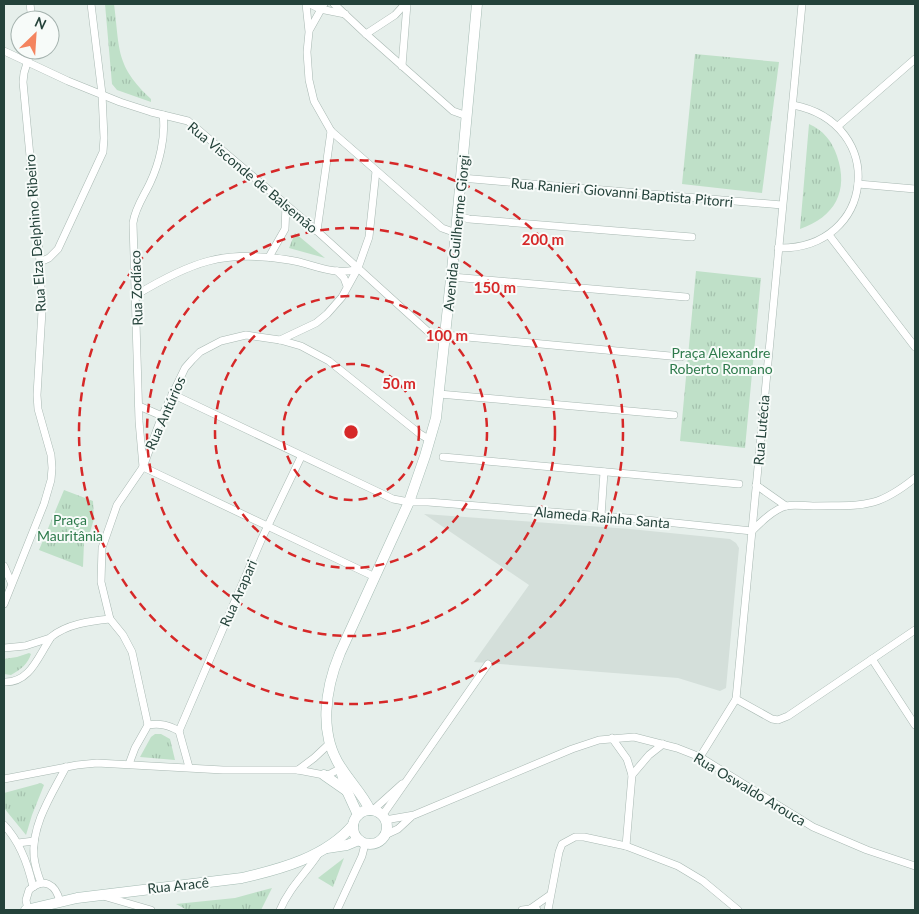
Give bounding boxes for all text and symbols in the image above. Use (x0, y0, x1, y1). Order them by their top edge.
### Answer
north arrow (10, 10, 60, 60)
text: N (32, 13, 49, 33)
street label: Rua Visconde de Balsemão (185, 118, 321, 236)
street label: Rua Elza Delphino Ribeiro (21, 154, 49, 312)
street label: Avenida Guilherme Giorgi (439, 154, 473, 312)
street label: Rua Ranieri Giovanni Baptista Pitorri (510, 174, 734, 210)
text: 200 m (522, 230, 564, 248)
street label: Rua Zodíaco (126, 250, 146, 326)
text: 150 m (474, 278, 516, 296)
text: 100 m (426, 326, 468, 344)
park label: Praça Alexandre Roberto Romano (669, 344, 773, 377)
street label: Rua Antúrios (141, 374, 189, 452)
text: 50 m (382, 374, 416, 392)
street label: Rua Lutécia (749, 394, 773, 466)
centre of rings (342, 423, 360, 441)
street label: Alameda Rainha Santa (533, 503, 671, 531)
park label: Praça Mauritânia (37, 511, 103, 544)
street label: Rua Arapari (216, 557, 260, 629)
street label: Rua Oswaldo Arouca (691, 749, 809, 829)
street label: Rua Aracê (146, 873, 210, 897)

